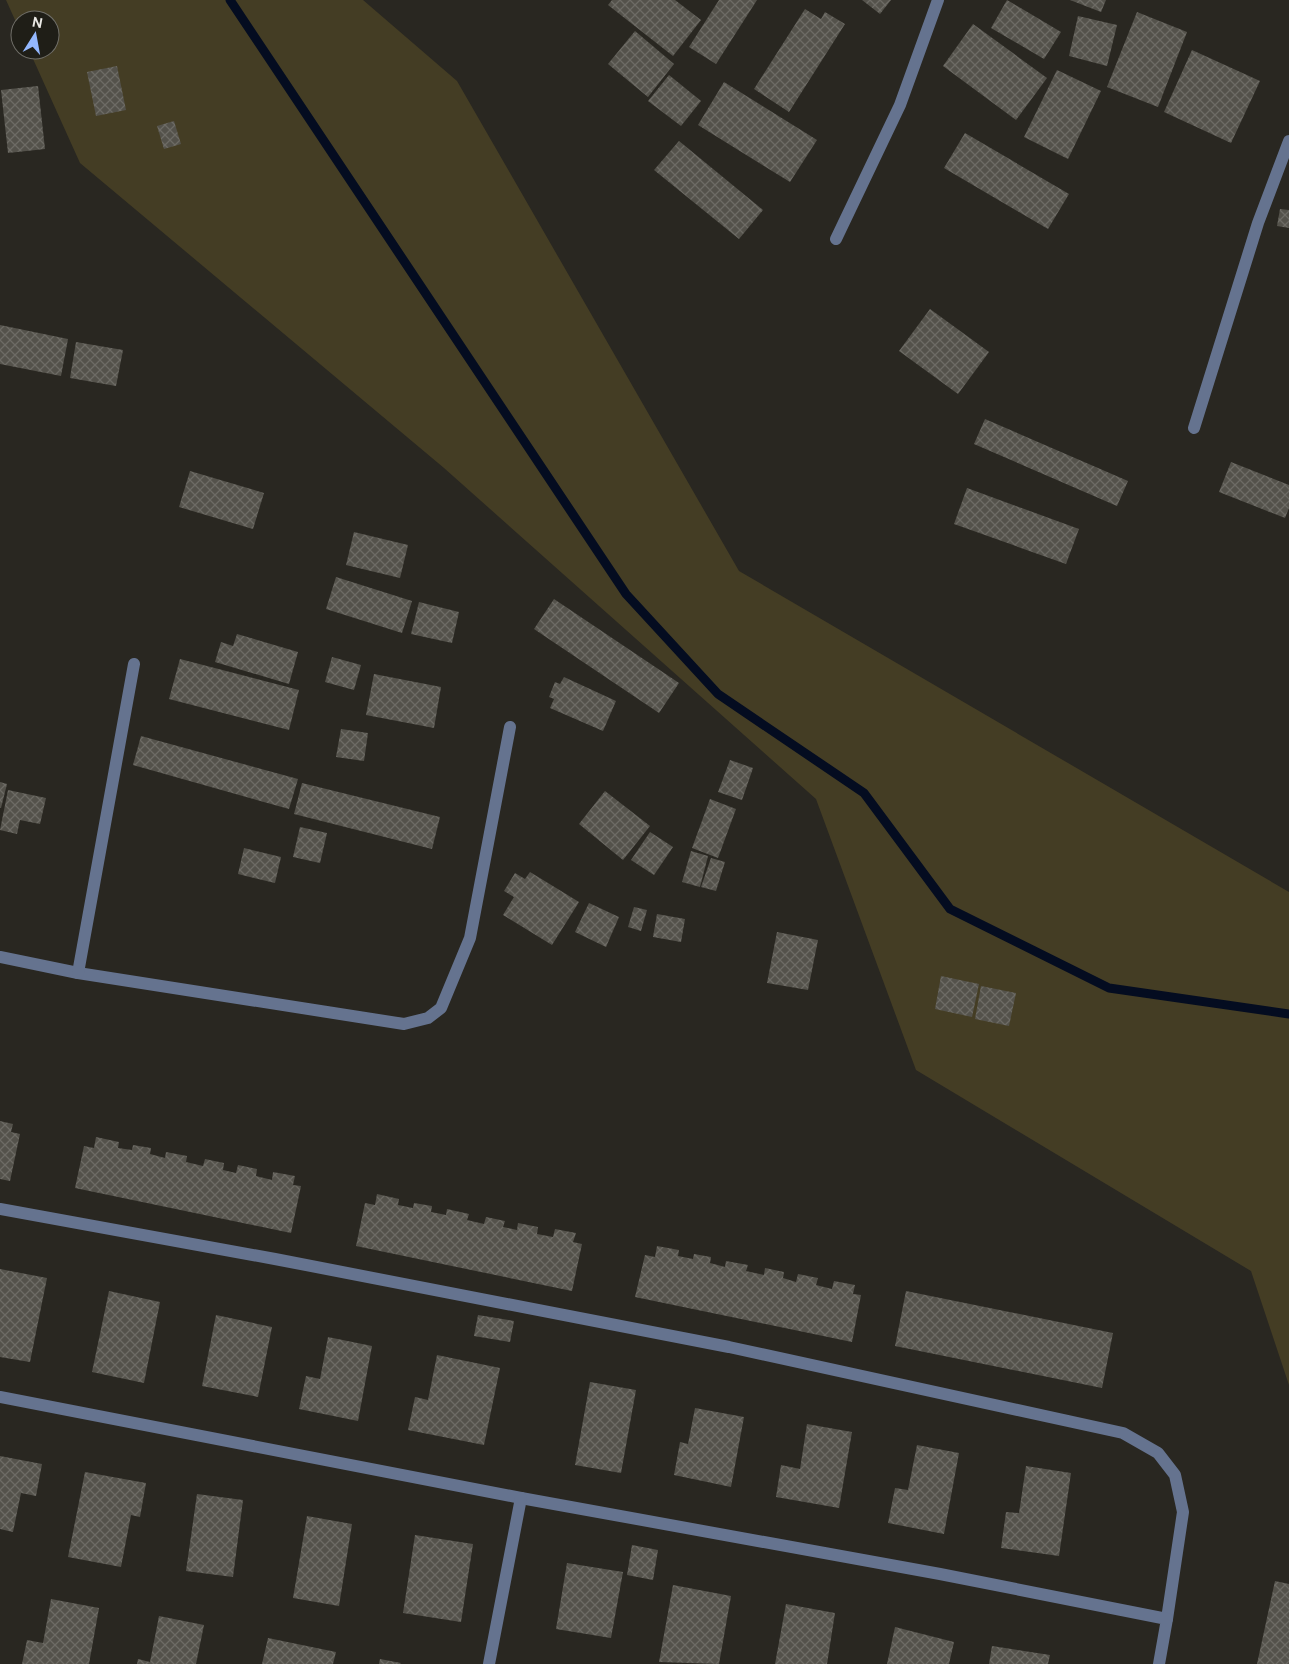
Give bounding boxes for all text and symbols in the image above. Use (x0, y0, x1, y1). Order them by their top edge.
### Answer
north arrow (10, 10, 60, 60)
text: N (31, 12, 44, 32)

